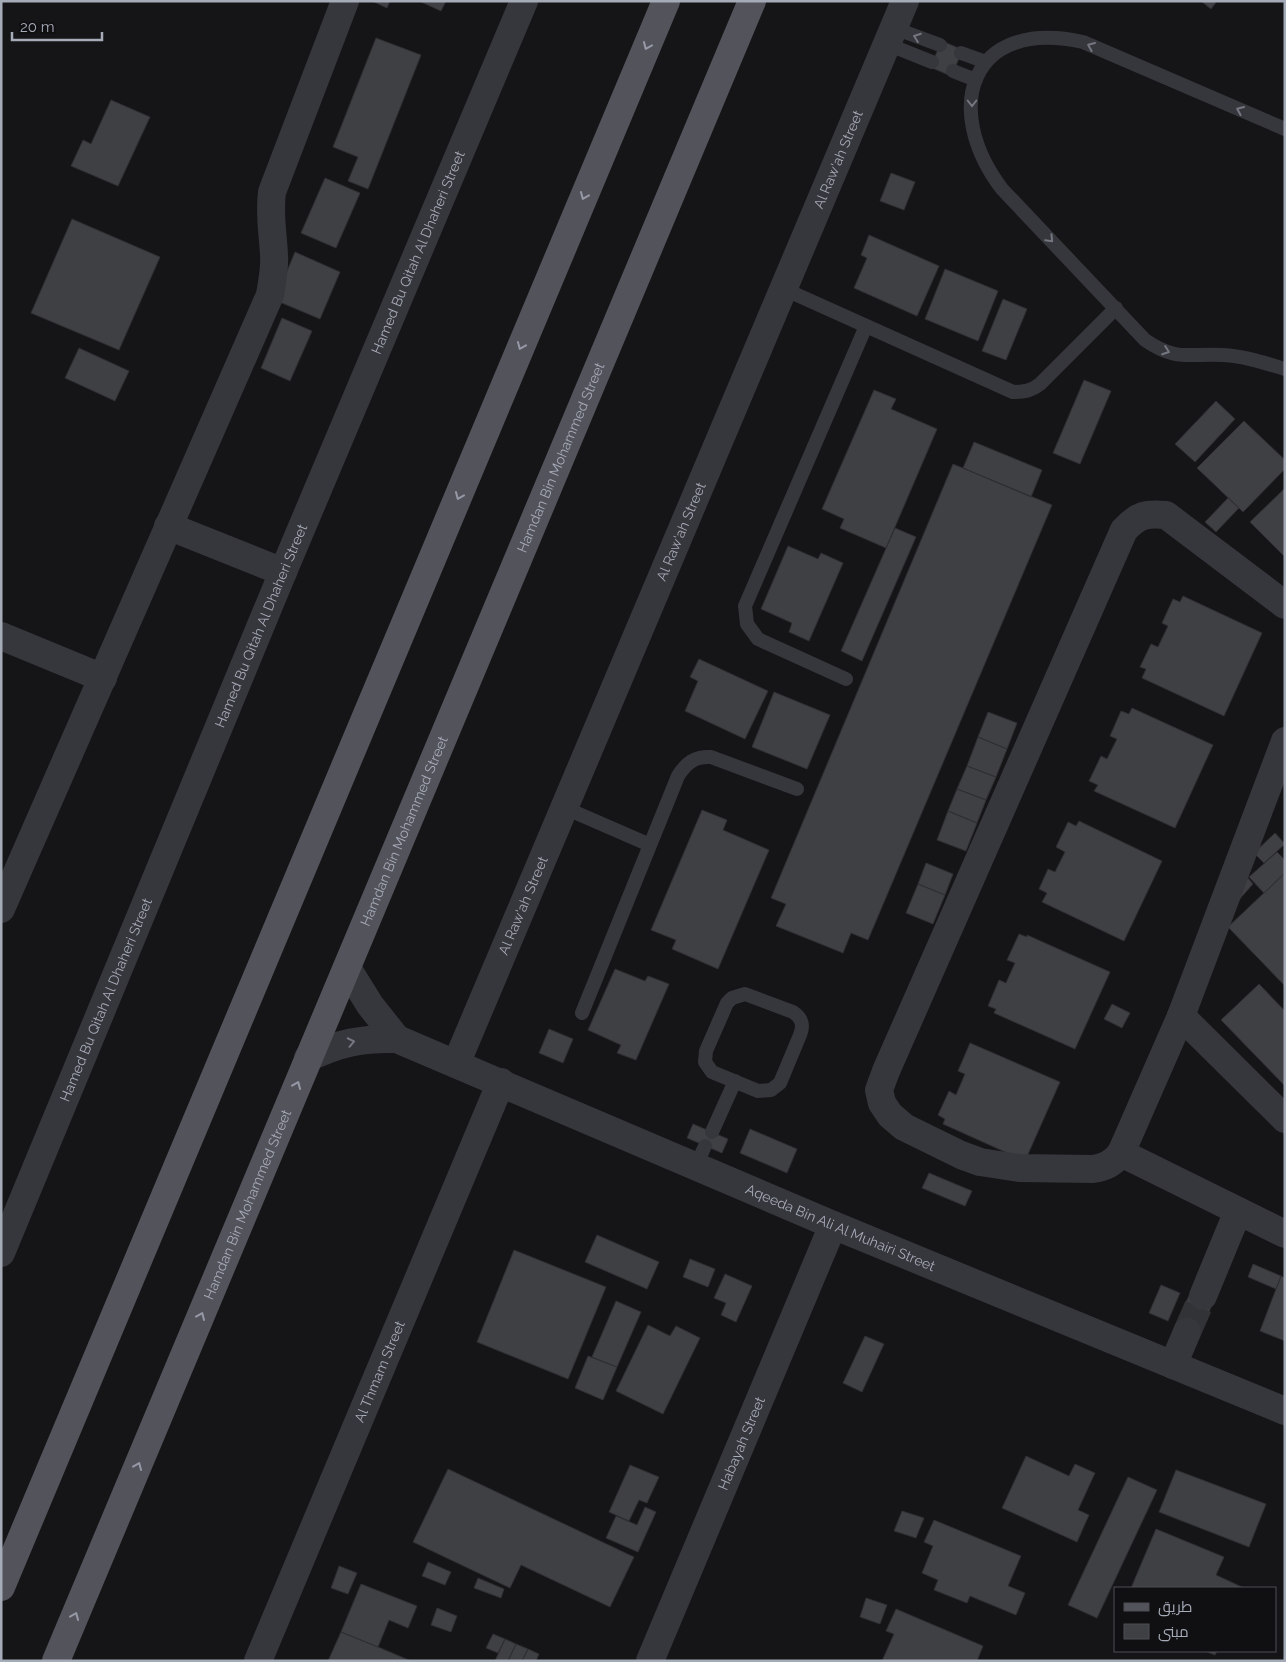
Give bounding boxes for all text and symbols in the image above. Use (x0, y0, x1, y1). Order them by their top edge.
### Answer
scale bar (12, 10, 102, 42)
text: 20 m (20, 18, 55, 36)
one-way arrow (913, 33, 922, 43)
one-way arrow (643, 41, 653, 50)
one-way arrow (1087, 41, 1096, 52)
one-way arrow (967, 100, 977, 107)
one-way arrow (1236, 105, 1245, 116)
street label: Al Raw'ah Street (810, 108, 866, 211)
street label: Hamed Bu Qitah Al Dhaheri Street (368, 148, 468, 356)
one-way arrow (580, 191, 591, 200)
one-way arrow (1044, 233, 1053, 242)
one-way arrow (517, 341, 528, 350)
one-way arrow (1161, 345, 1169, 355)
street label: Hamdan Bin Mohammed Street (514, 360, 608, 555)
street label: Al Raw'ah Street (653, 480, 709, 583)
one-way arrow (454, 491, 465, 500)
street label: Hamed Bu Qitah Al Dhaheri Street (212, 521, 310, 730)
street label: Hamdan Bin Mohammed Street (357, 733, 451, 928)
street label: Al Raw'ah Street (495, 854, 551, 957)
street label: Hamed Bu Qitah Al Dhaheri Street (57, 895, 155, 1104)
one-way arrow (347, 1037, 356, 1048)
one-way arrow (291, 1081, 302, 1090)
street label: Hamdan Bin Mohammed Street (200, 1107, 294, 1302)
street label: Aqeeda Bin Ali Al Muhairi Street (743, 1181, 938, 1274)
one-way arrow (194, 1312, 205, 1321)
street label: Al Thmam Street (351, 1318, 408, 1425)
street label: Habayah Street (715, 1394, 768, 1492)
one-way arrow (132, 1462, 142, 1471)
legend (1114, 1587, 1276, 1652)
text: طريق (1158, 1598, 1192, 1617)
one-way arrow (69, 1612, 80, 1621)
text: مبنى (1158, 1623, 1189, 1642)

